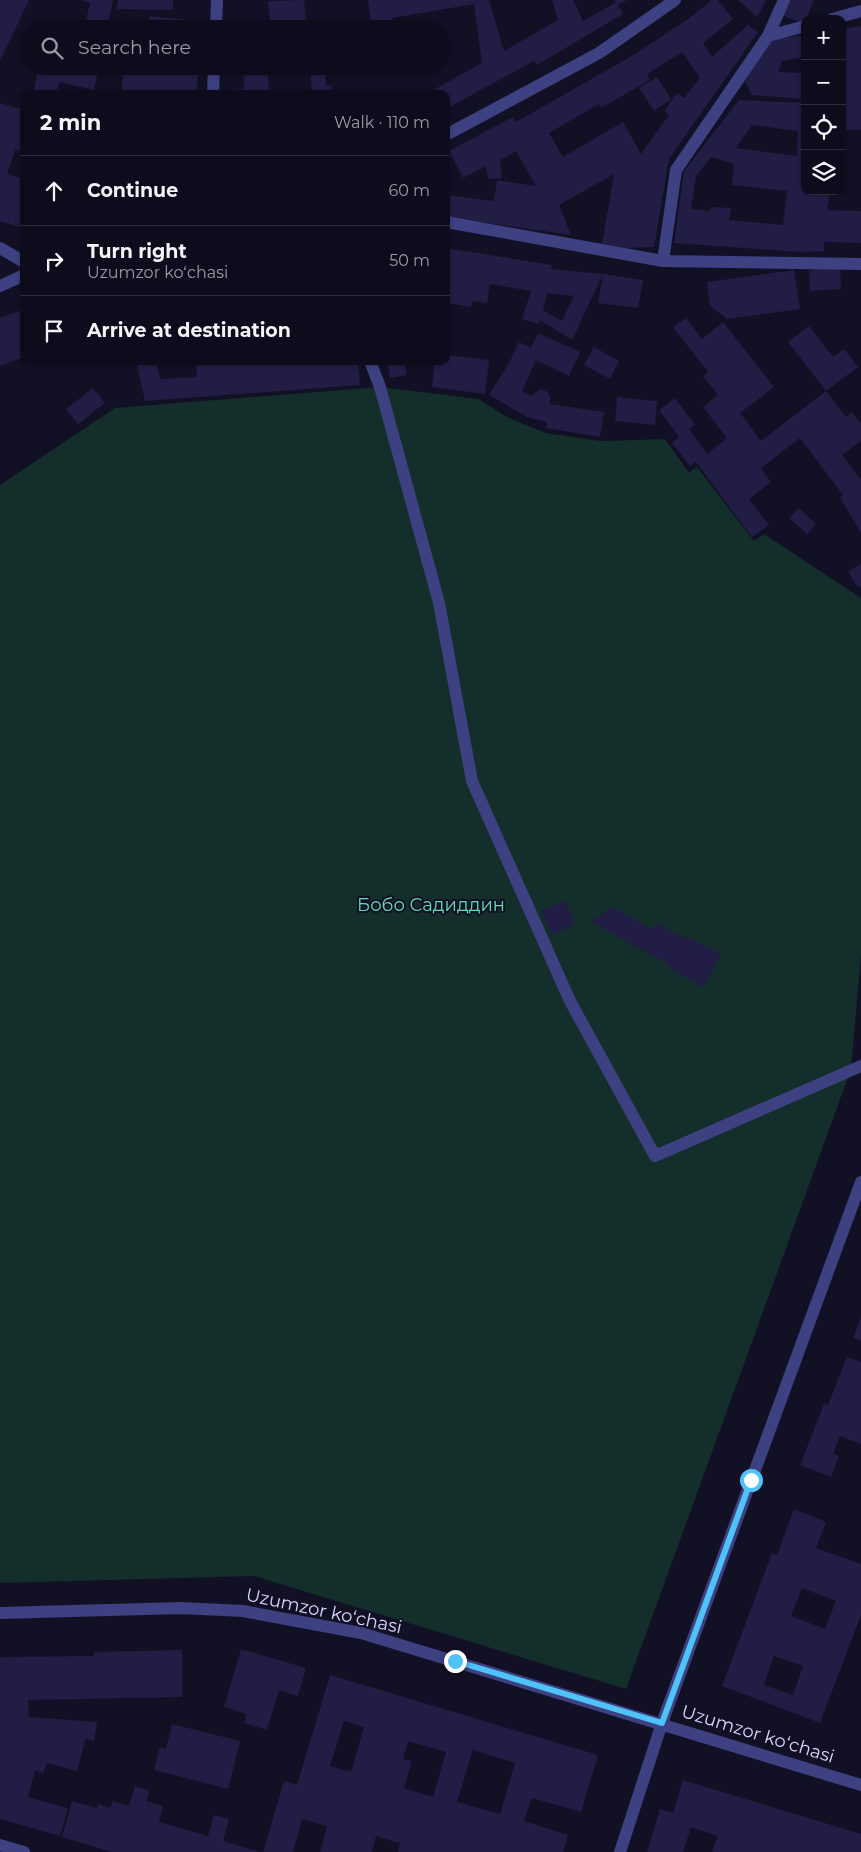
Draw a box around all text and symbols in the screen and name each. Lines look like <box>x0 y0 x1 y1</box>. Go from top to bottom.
map controls <box>801 15 846 195</box>
button: + <box>801 15 846 60</box>
search box <box>20 20 450 75</box>
icon: search <box>38 34 66 62</box>
text: Search here <box>78 36 191 59</box>
button: − <box>801 60 846 105</box>
button: locate <box>801 105 846 150</box>
text: 2 min <box>40 110 101 135</box>
text: Walk · 110 m <box>334 113 430 132</box>
button: layers <box>801 150 846 195</box>
icon: ahead <box>40 177 68 205</box>
text: Continue <box>87 179 178 202</box>
text: 60 m <box>388 181 430 200</box>
text: Turn right <box>87 240 187 263</box>
icon: right <box>40 247 68 275</box>
text: 50 m <box>389 251 430 270</box>
text: Uzumzor koʻchasi <box>87 263 228 282</box>
icon: arrive <box>40 317 68 345</box>
text: Arrive at destination <box>87 319 291 342</box>
park label: Бобо Садиддин <box>357 894 505 916</box>
route start <box>740 1469 763 1492</box>
street label: Uzumzor koʻchasi <box>244 1584 404 1638</box>
route end <box>444 1650 467 1673</box>
street label: Uzumzor koʻchasi <box>679 1700 837 1768</box>

